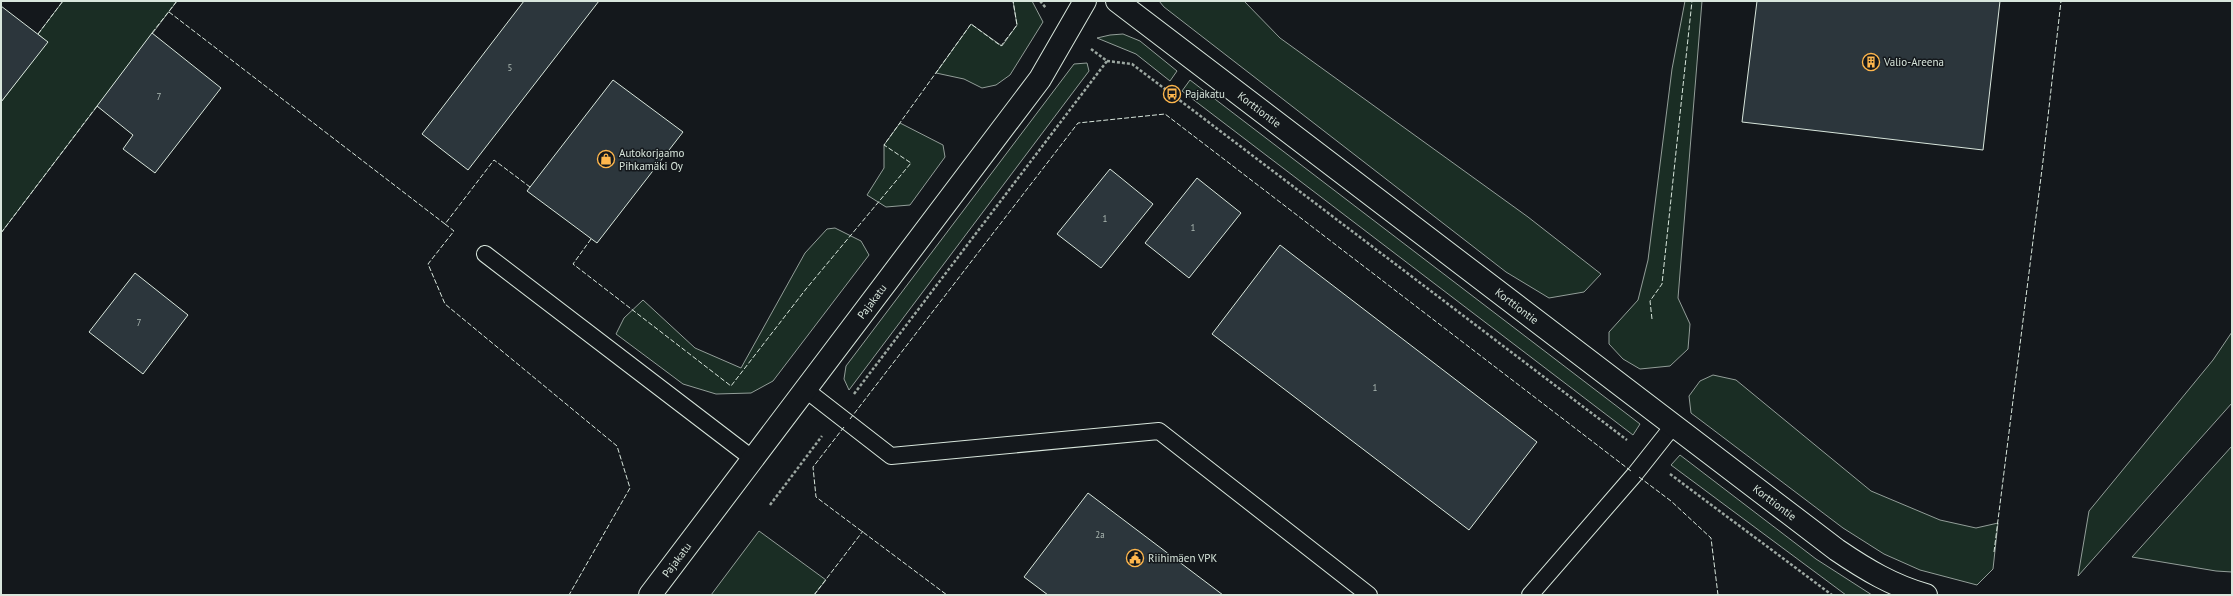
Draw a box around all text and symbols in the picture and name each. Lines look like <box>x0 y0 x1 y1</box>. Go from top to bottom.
building icon: Valio-Areena <box>1861 52 1881 72</box>
place label: Valio-Areena <box>1883 55 1944 69</box>
house number: 5 <box>508 62 513 73</box>
bus stop icon: Pajakatu <box>1162 84 1182 104</box>
place label: Pajakatu <box>1185 87 1225 101</box>
street label: Korttiontie <box>1235 89 1284 131</box>
house number: 7 <box>157 91 162 102</box>
place label: Autokorjaamo Pihkamäki Oy <box>619 146 684 173</box>
shop icon: Autokorjaamo Pihkamäki Oy <box>596 149 616 169</box>
house number: 1 <box>1103 213 1108 224</box>
house number: 1 <box>1191 222 1196 233</box>
street label: Pajakatu <box>854 281 890 322</box>
street label: Korttiontie <box>1493 285 1542 327</box>
house number: 7 <box>137 317 142 328</box>
house number: 1 <box>1373 382 1378 393</box>
street label: Korttiontie <box>1750 481 1799 524</box>
house number: 2a <box>1095 529 1105 540</box>
street label: Pajakatu <box>659 540 694 580</box>
public building icon: Riihimäen VPK <box>1125 548 1145 568</box>
place label: Riihimäen VPK <box>1148 551 1217 565</box>

